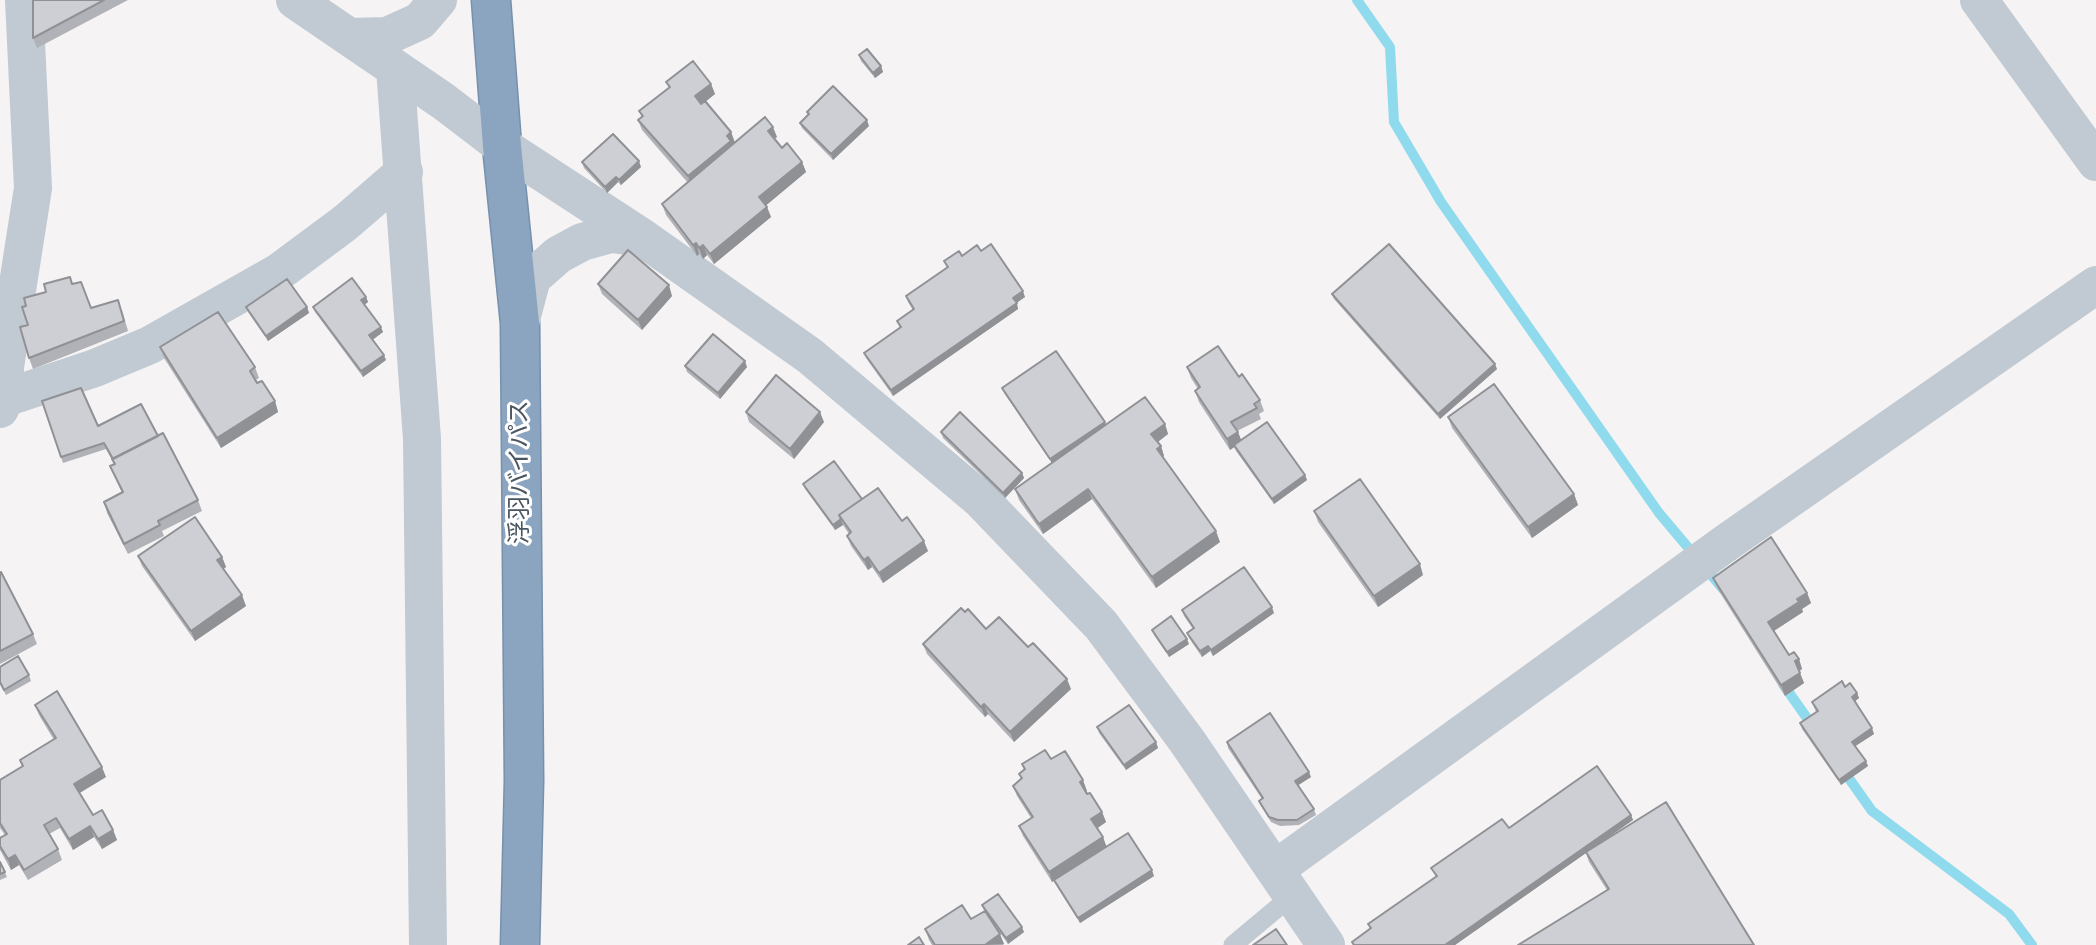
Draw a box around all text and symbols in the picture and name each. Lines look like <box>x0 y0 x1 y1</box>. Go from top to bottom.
street label: 浮羽バイパス <box>507 400 535 544</box>

